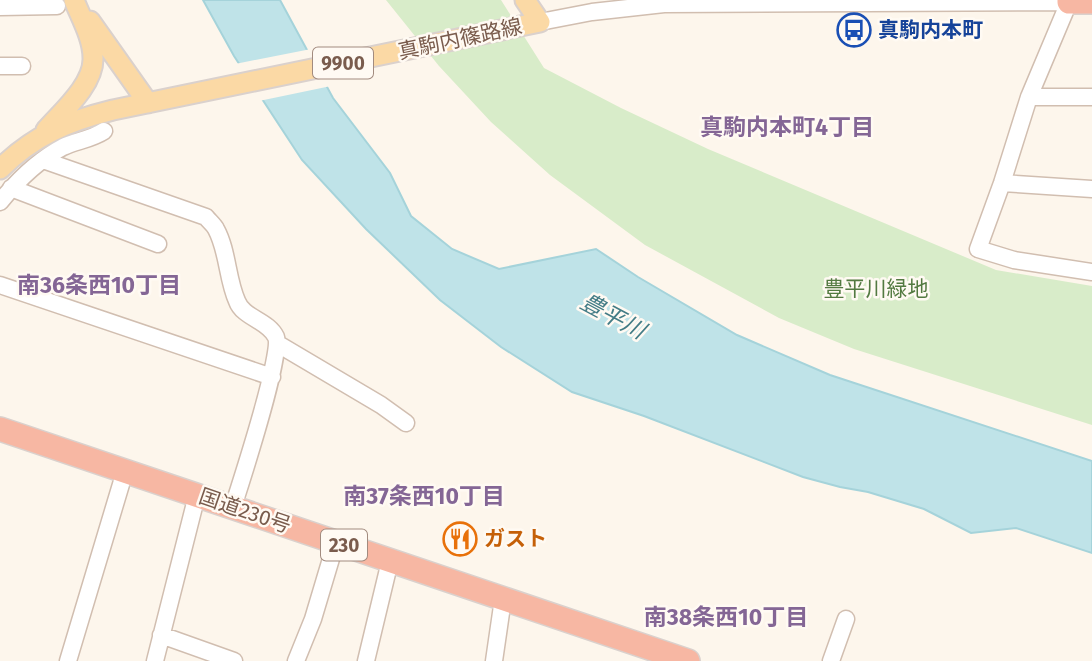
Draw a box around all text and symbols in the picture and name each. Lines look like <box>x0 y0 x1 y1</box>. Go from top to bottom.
bus stop icon: 真駒内本町 <box>835 11 873 49</box>
street label: 真駒内篠路線 <box>396 13 524 65</box>
place label: 真駒内本町 <box>878 17 983 43</box>
road number: 9900 <box>313 48 373 78</box>
district label: 真駒内本町4丁目 <box>700 113 874 141</box>
district label: 南36条西10丁目 <box>17 271 181 299</box>
park label: 豊平川緑地 <box>824 276 929 302</box>
water label: 豊平川 <box>576 287 653 346</box>
district label: 南37条西10丁目 <box>343 482 505 510</box>
street label: 国道230号 <box>196 483 294 539</box>
restaurant icon: ガスト <box>441 520 479 558</box>
place label: ガスト <box>484 526 547 552</box>
road number: 230 <box>321 530 367 560</box>
district label: 南38条西10丁目 <box>644 603 808 631</box>

